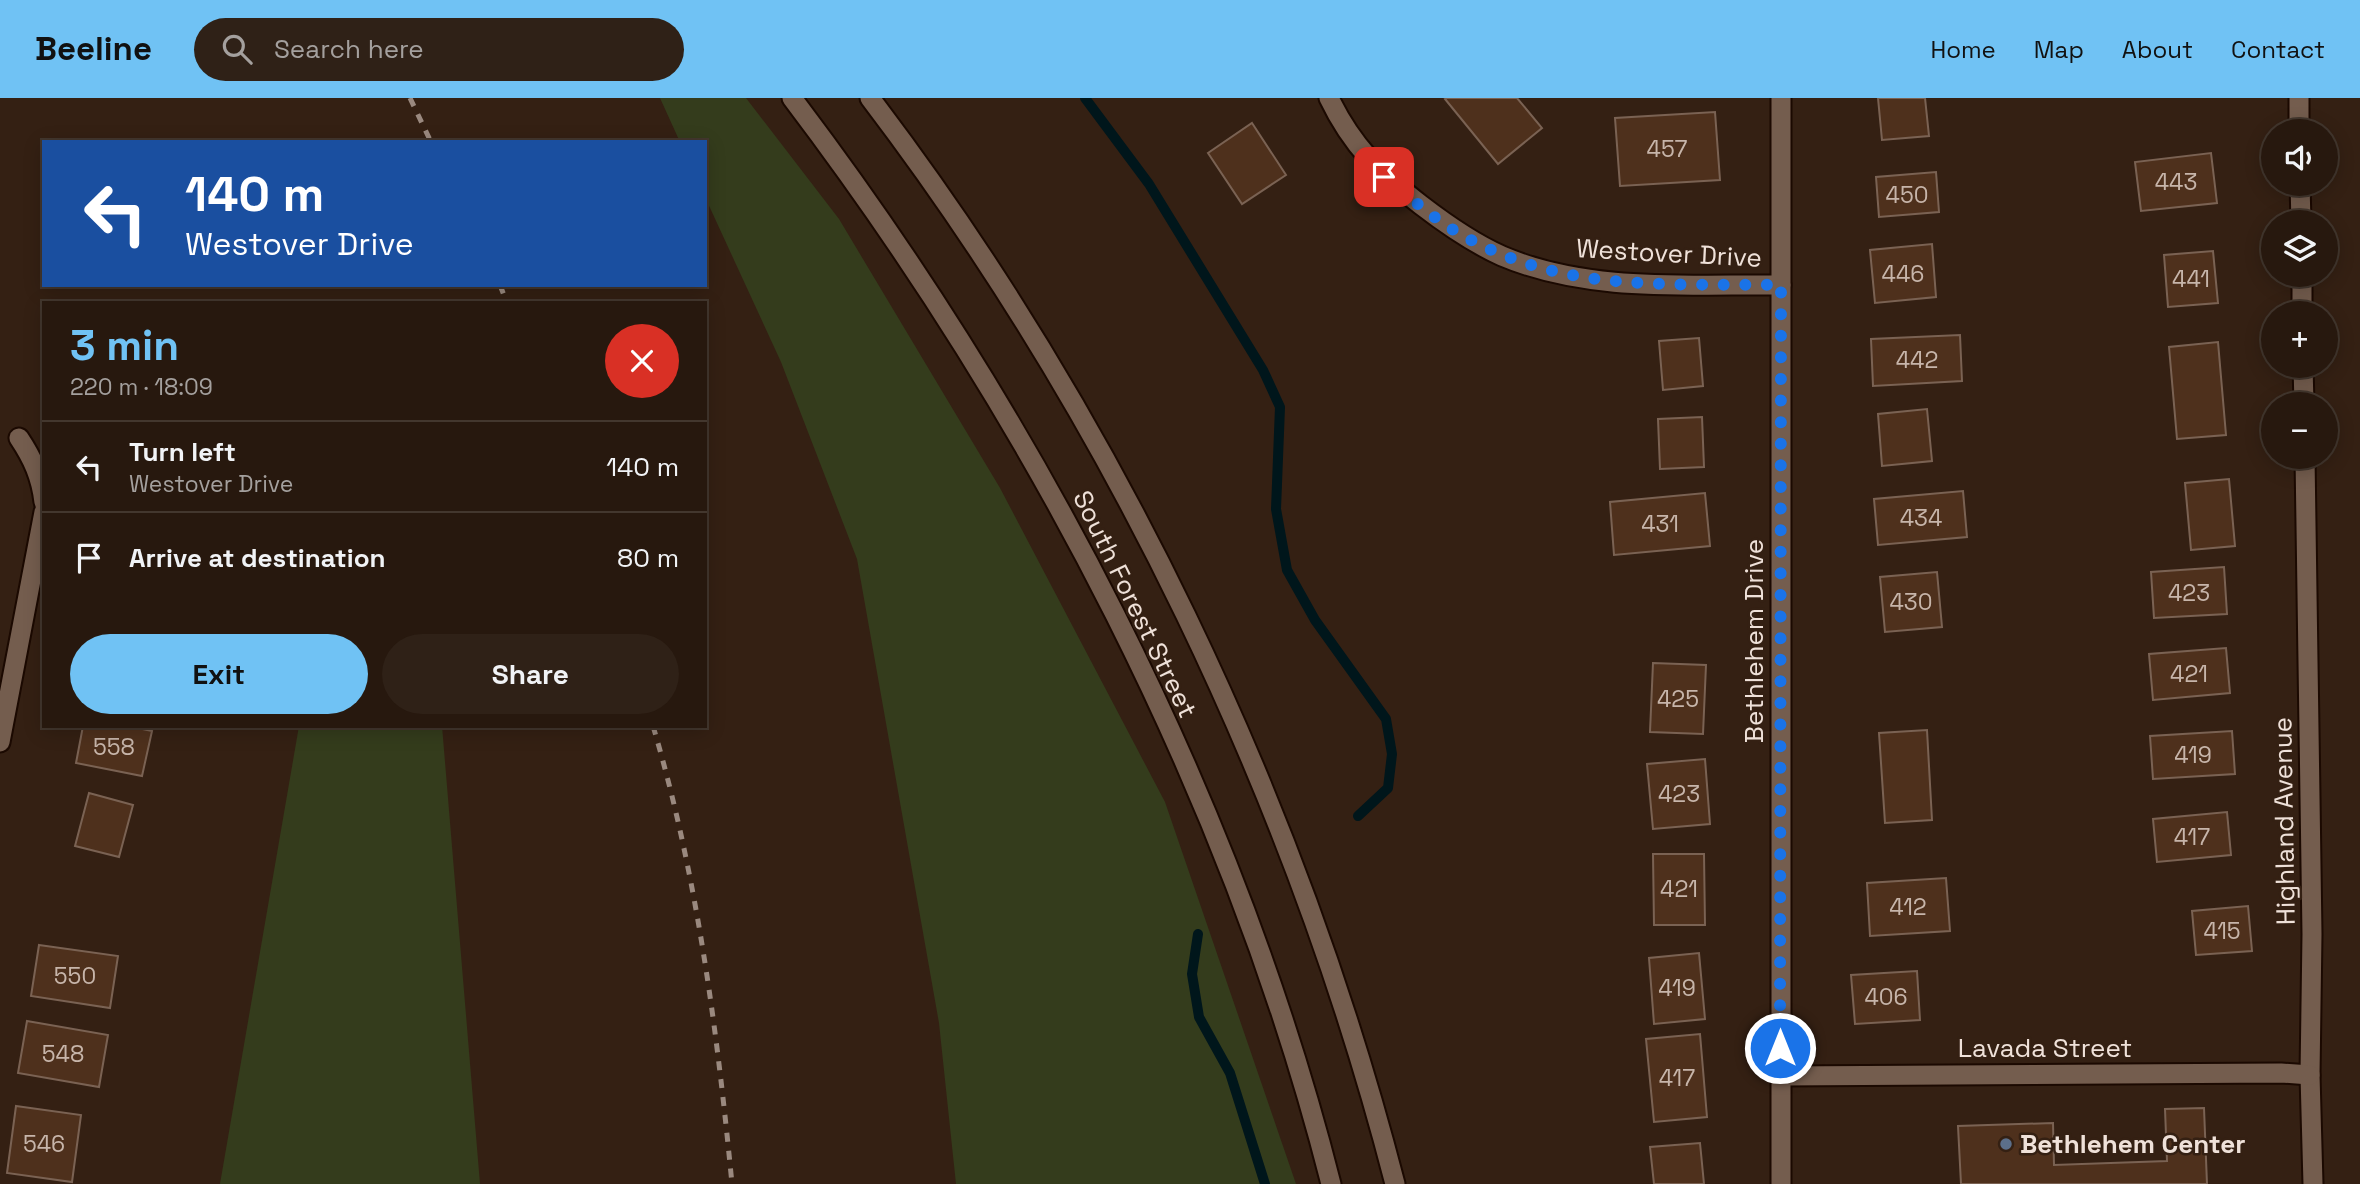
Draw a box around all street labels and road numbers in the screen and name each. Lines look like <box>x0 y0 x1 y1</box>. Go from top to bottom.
street label: Westover Drive <box>1575 231 1763 275</box>
street label: South Forest Street <box>1065 485 1205 723</box>
street label: Bethlehem Drive <box>1737 539 1771 743</box>
street label: Highland Avenue <box>2265 717 2303 925</box>
street label: Lavada Street <box>1958 1031 2132 1065</box>

